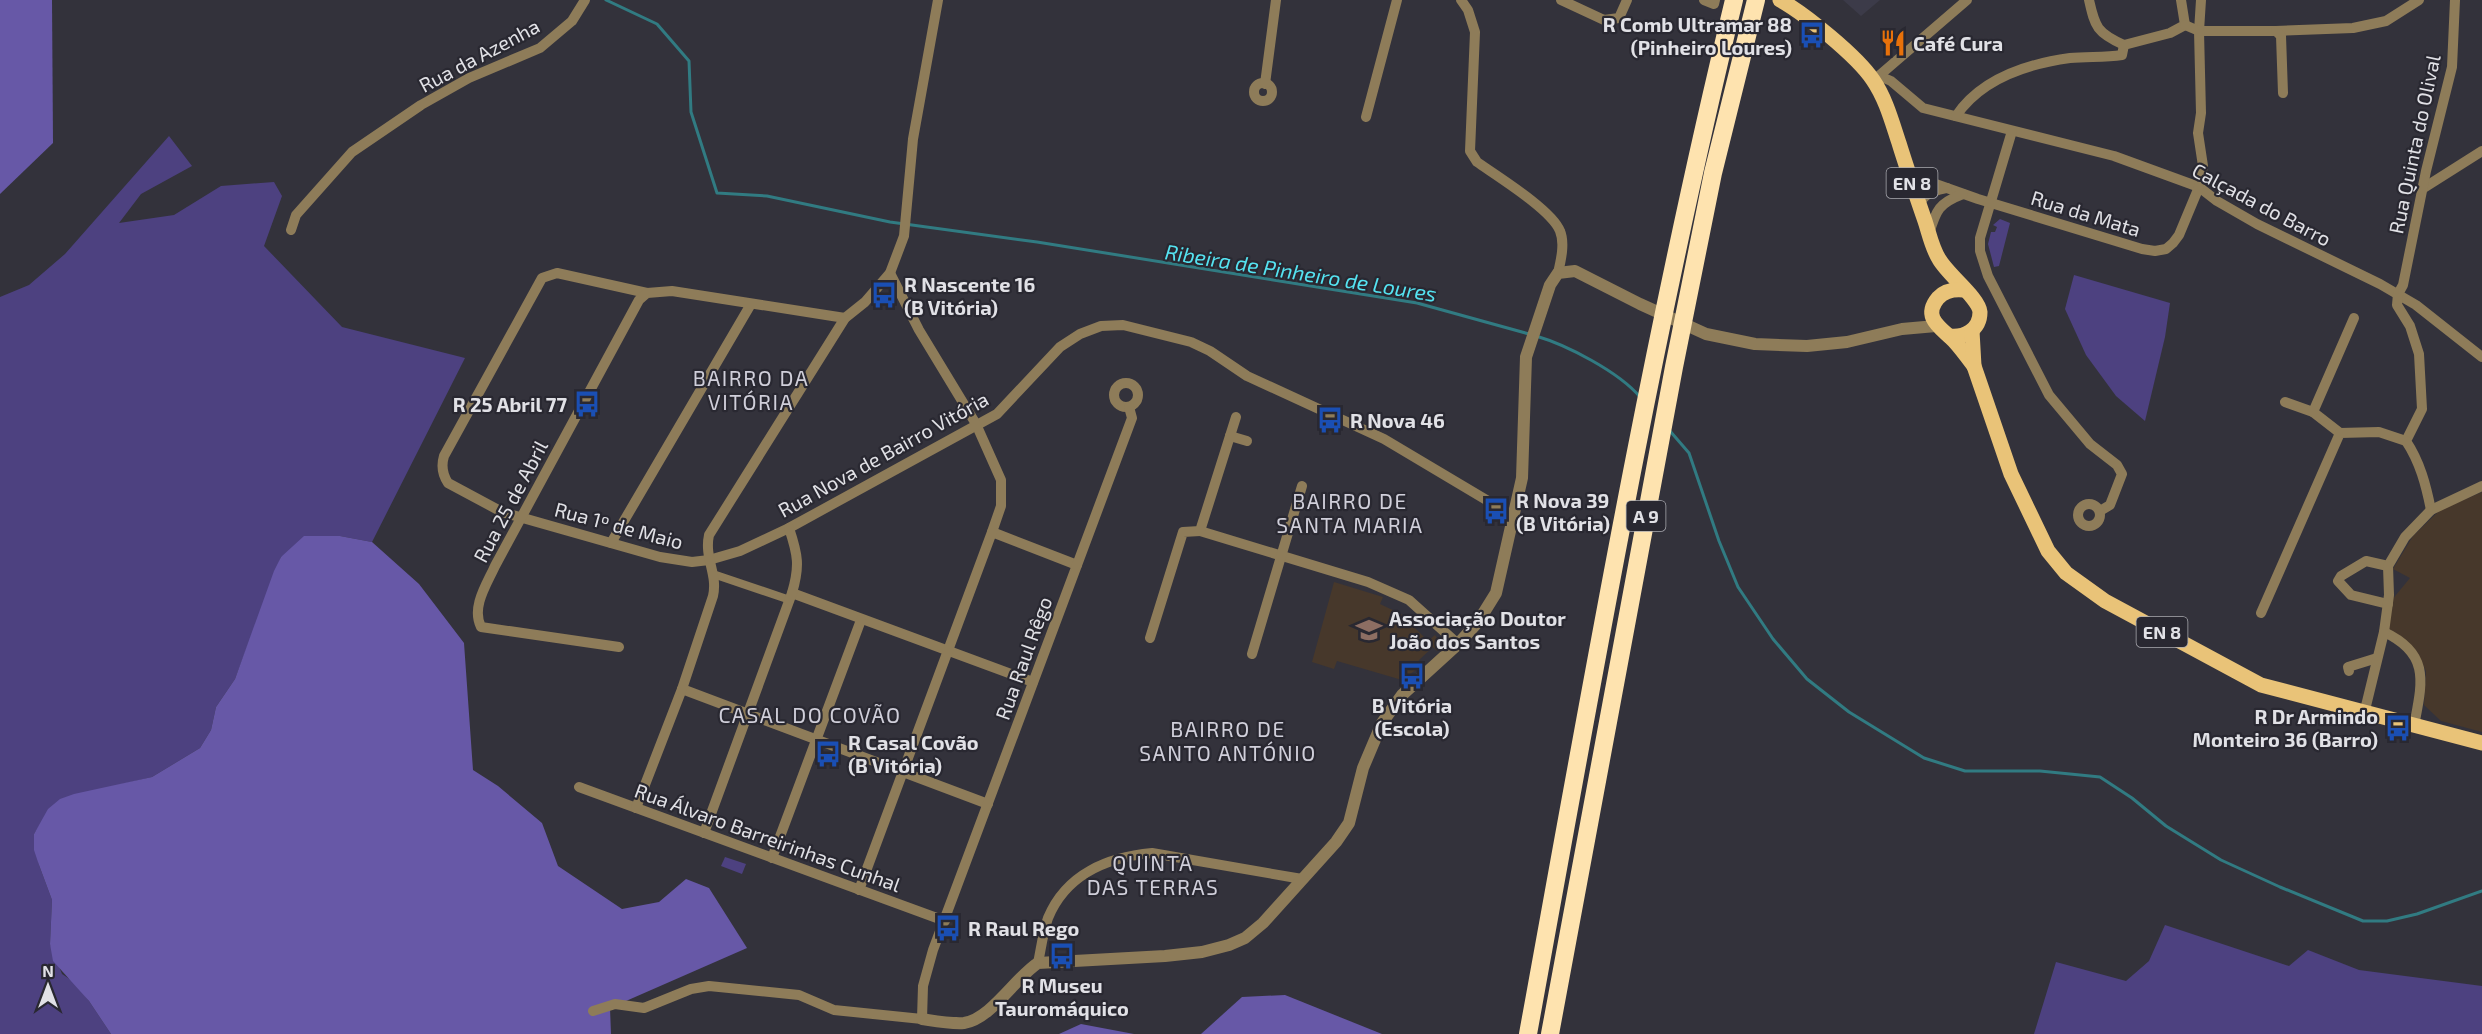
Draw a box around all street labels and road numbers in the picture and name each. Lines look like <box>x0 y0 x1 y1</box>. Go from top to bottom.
street label: Rua da Azenha <box>415 13 543 97</box>
street label: Rua Quinta do Olival <box>2383 52 2445 236</box>
street label: Calçada do Barro <box>2188 157 2336 252</box>
road number: EN 8 <box>1886 168 1938 198</box>
street label: Rua da Mata <box>2028 185 2144 241</box>
street label: Rua Nova de Bairro Vitória <box>774 386 992 522</box>
street label: Rua 25 de Abril <box>468 436 552 566</box>
street label: Rua 1º de Maio <box>552 496 686 554</box>
road number: A 9 <box>1626 501 1666 531</box>
street label: Rua Raul Rêgo <box>990 593 1056 723</box>
road number: EN 8 <box>2136 617 2188 647</box>
street label: Rua Álvaro Barreirinhas Cunhal <box>632 778 904 896</box>

